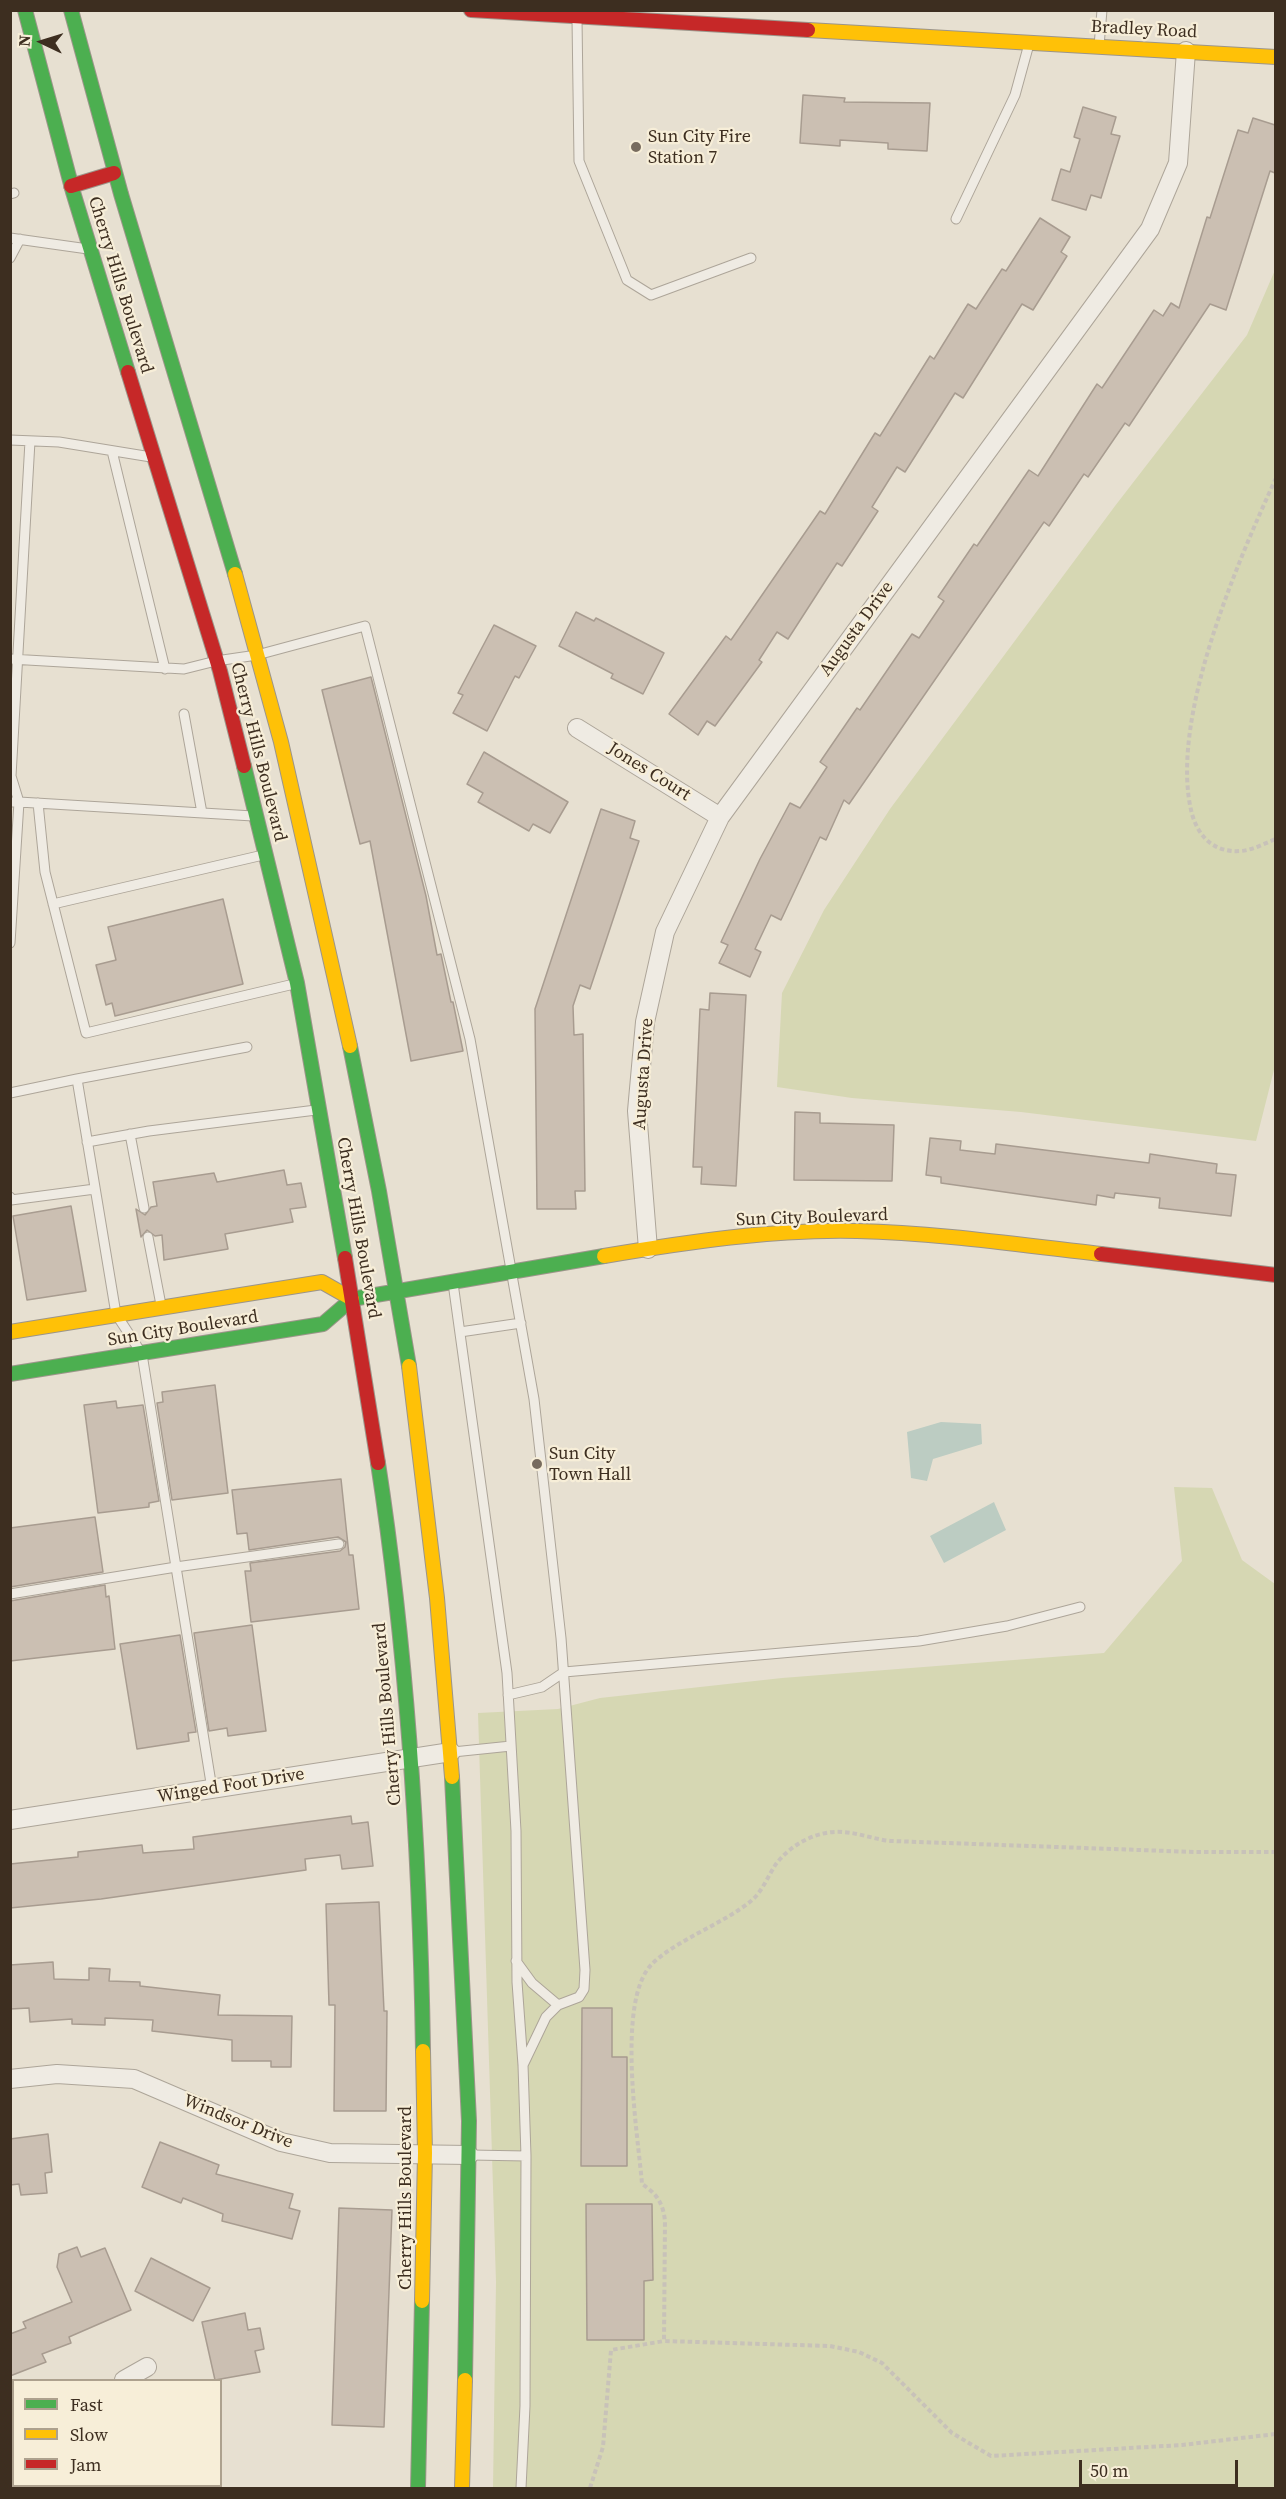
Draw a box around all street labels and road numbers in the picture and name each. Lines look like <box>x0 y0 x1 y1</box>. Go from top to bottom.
street label: Bradley Road <box>1090 16 1198 44</box>
street label: Cherry Hills Boulevard <box>83 194 157 376</box>
street label: Augusta Drive <box>815 577 899 681</box>
street label: Cherry Hills Boulevard <box>225 660 291 844</box>
street label: Jones Court <box>604 738 694 806</box>
street label: Augusta Drive <box>629 1017 659 1131</box>
street label: Cherry Hills Boulevard <box>331 1136 385 1320</box>
street label: Sun City Boulevard <box>736 1205 888 1231</box>
street label: Sun City Boulevard <box>106 1306 260 1352</box>
street label: Cherry Hills Boulevard <box>369 1621 407 1807</box>
street label: Winged Foot Drive <box>156 1764 306 1808</box>
street label: Windsor Drive <box>180 2090 296 2154</box>
street label: Cherry Hills Boulevard <box>395 2106 417 2290</box>

